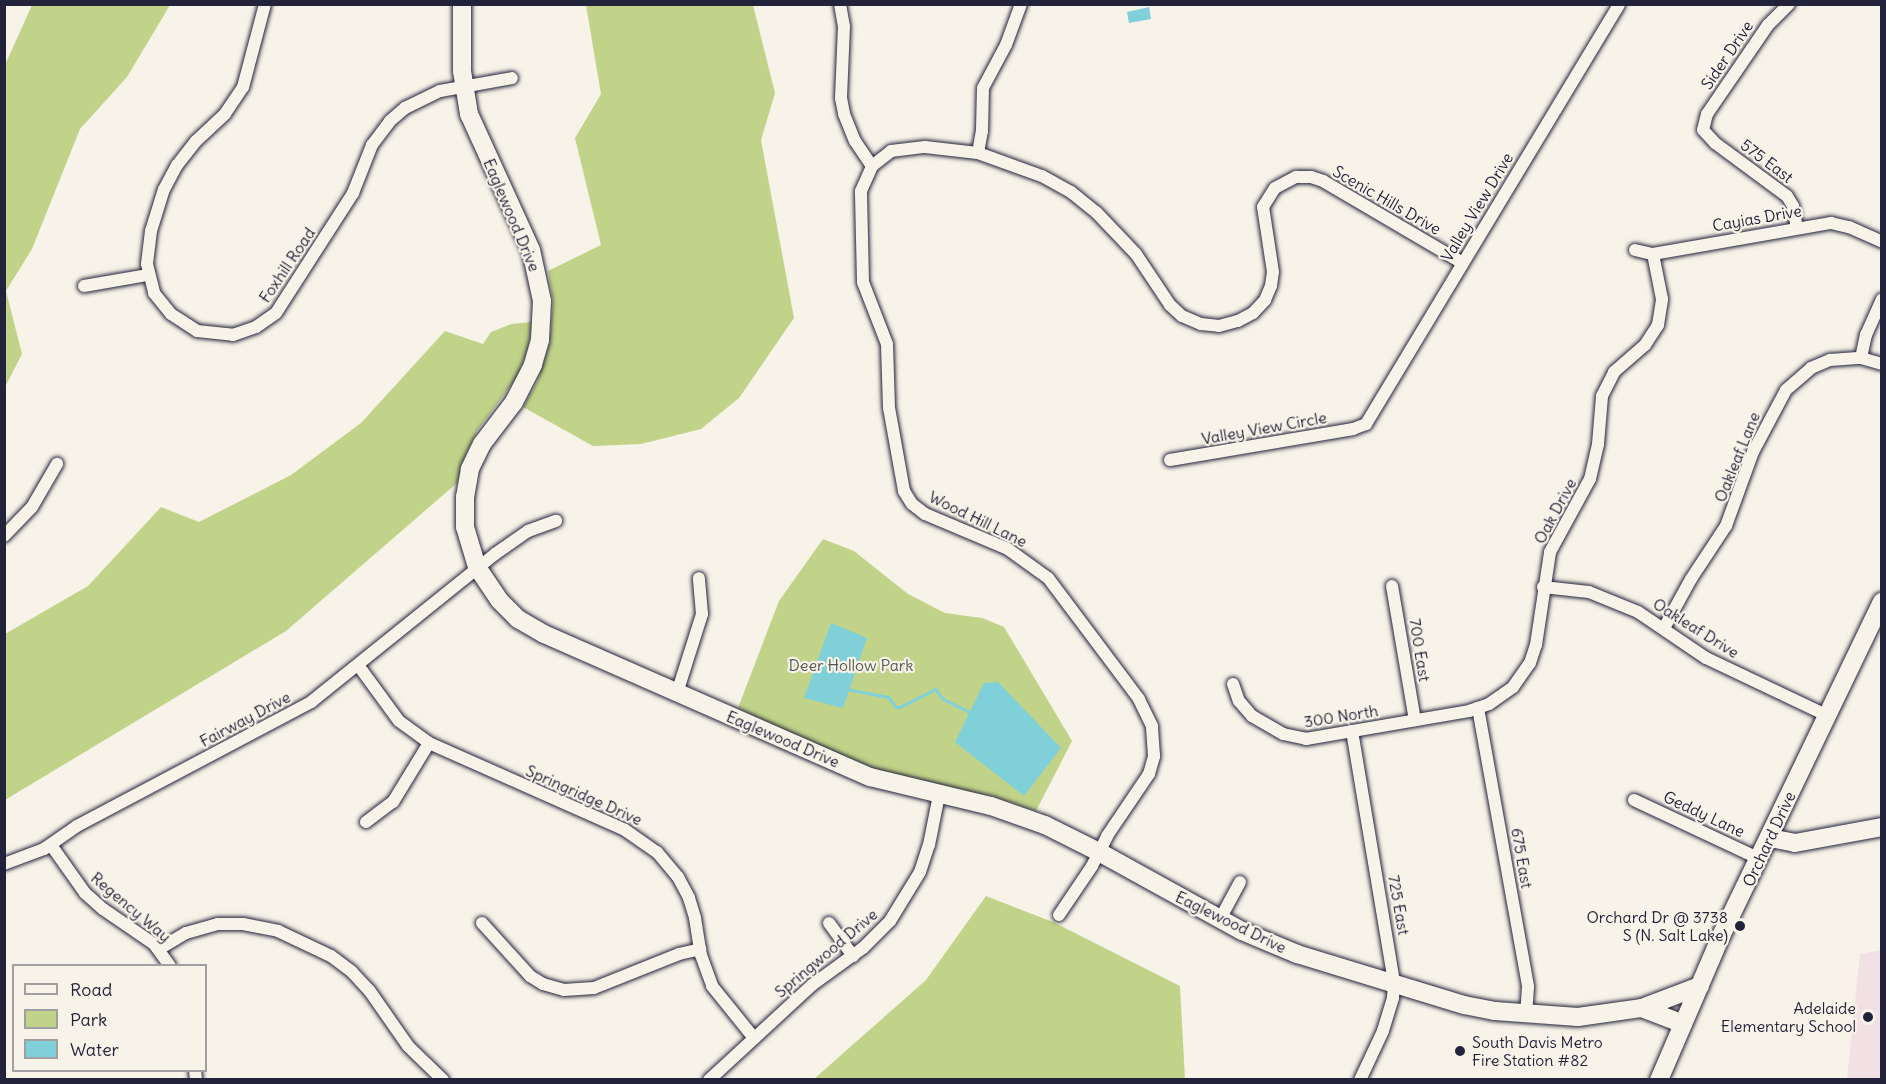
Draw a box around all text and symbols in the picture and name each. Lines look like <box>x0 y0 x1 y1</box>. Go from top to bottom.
street label: Sider Drive <box>1697 17 1757 93</box>
street label: 575 East <box>1737 135 1797 187</box>
street label: Valley View Drive <box>1437 149 1517 265</box>
street label: Eaglewood Drive <box>480 156 544 274</box>
street label: Scenic Hills Drive <box>1330 161 1444 239</box>
street label: Cayias Drive <box>1711 201 1803 235</box>
street label: Foxhill Road <box>255 224 319 306</box>
street label: Valley View Circle <box>1200 408 1328 448</box>
street label: Oakleaf Lane <box>1710 409 1764 505</box>
street label: Oak Drive <box>1530 475 1580 547</box>
street label: Wood Hill Lane <box>926 487 1030 551</box>
street label: Oakleaf Drive <box>1649 594 1743 662</box>
street label: 700 East <box>1406 617 1434 683</box>
park label: Deer Hollow Park <box>788 655 914 675</box>
street label: Fairway Drive <box>196 687 294 751</box>
street label: 300 North <box>1302 701 1380 731</box>
street label: Eaglewood Drive <box>724 707 842 771</box>
street label: Springridge Drive <box>523 761 645 829</box>
street label: Geddy Lane <box>1660 787 1748 841</box>
street label: Orchard Drive <box>1739 788 1799 890</box>
street label: 675 East <box>1507 826 1537 890</box>
street label: Regency Way <box>87 868 175 946</box>
street label: 725 East <box>1384 873 1414 937</box>
street label: Eaglewood Drive <box>1172 887 1290 957</box>
street label: Springwood Drive <box>771 905 881 1001</box>
place label: Orchard Dr @ 3738 S (N. Salt Lake) <box>1586 907 1728 945</box>
marker: Orchard Dr @ 3738 S (N. Salt Lake) <box>1733 919 1747 933</box>
legend <box>12 964 207 1072</box>
text: Road <box>70 978 112 1001</box>
place label: Adelaide Elementary School <box>1721 998 1856 1036</box>
text: Park <box>70 1008 107 1031</box>
marker: Adelaide Elementary School <box>1861 1010 1875 1024</box>
place label: South Davis Metro Fire Station #82 <box>1472 1032 1603 1070</box>
text: Water <box>70 1038 119 1061</box>
marker: South Davis Metro Fire Station #82 <box>1453 1044 1467 1058</box>

